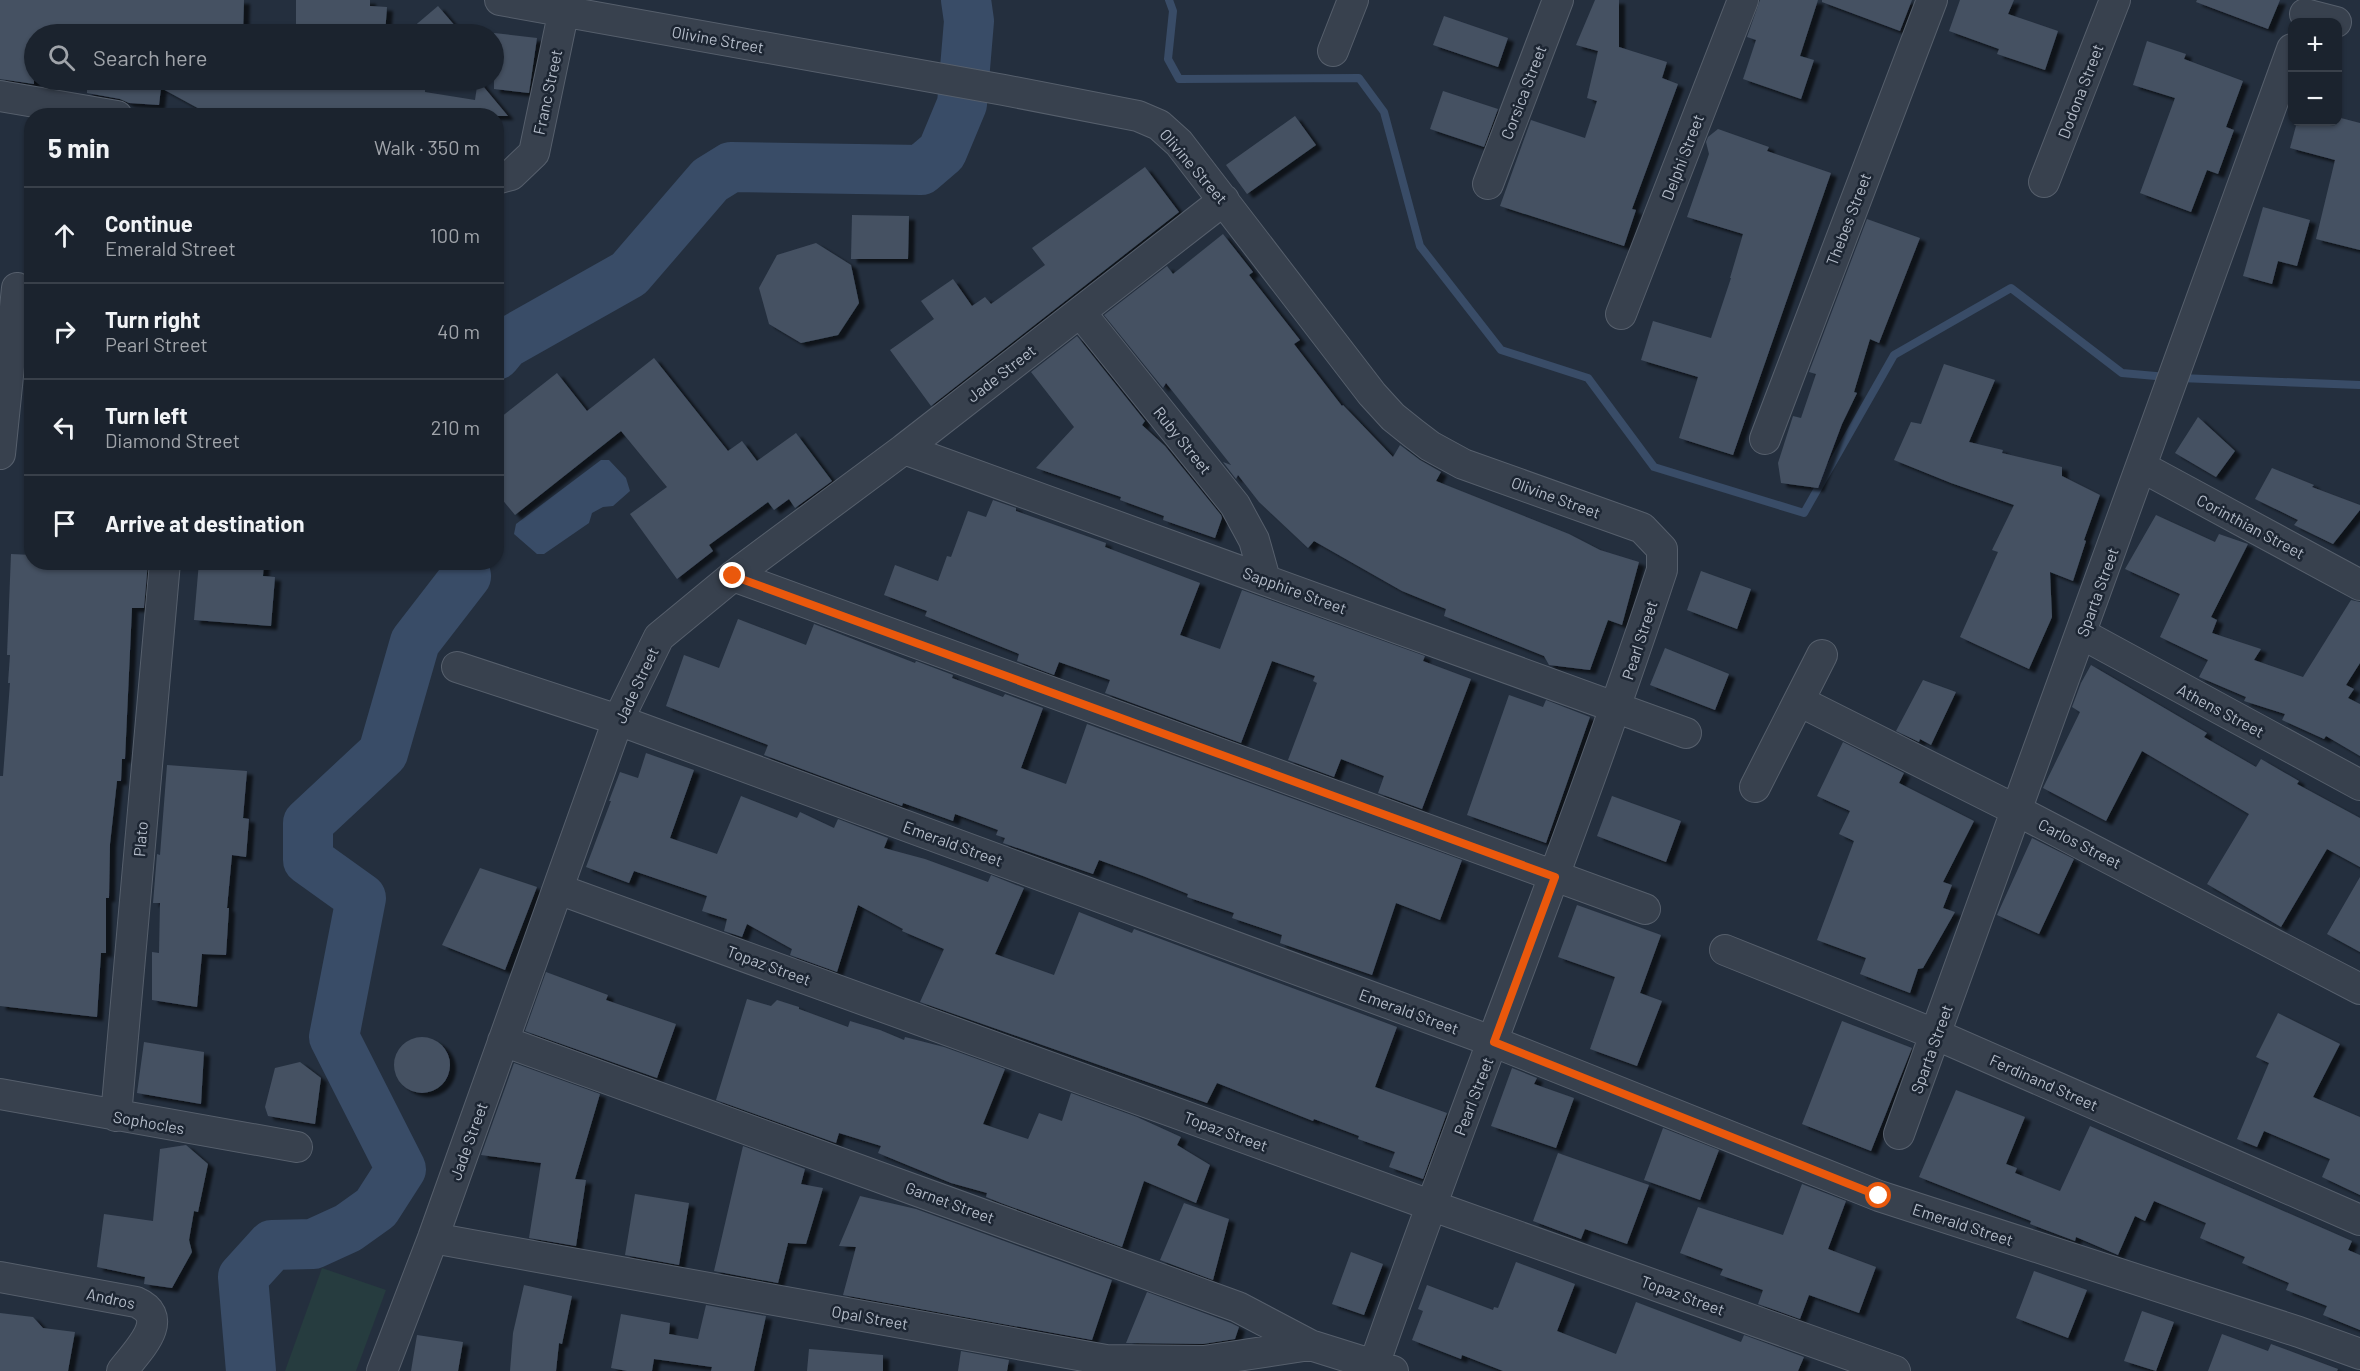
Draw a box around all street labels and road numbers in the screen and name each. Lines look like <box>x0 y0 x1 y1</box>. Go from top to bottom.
street label: Olivine Street <box>670 22 766 56</box>
street label: Dodona Street <box>2053 41 2107 141</box>
street label: Corsica Street <box>1496 42 1550 142</box>
street label: Franc Street <box>529 48 565 136</box>
street label: Delphi Street <box>1657 111 1707 203</box>
street label: Olivine Street <box>1156 125 1232 207</box>
street label: Thebes Street <box>1822 170 1874 268</box>
street label: Jade Street <box>963 340 1039 406</box>
street label: Ruby Street <box>1150 402 1216 478</box>
street label: Olivine Street <box>1509 472 1603 522</box>
street label: Corinthian Street <box>2194 490 2308 562</box>
street label: Sparta Street <box>2072 545 2122 639</box>
street label: Sapphire Street <box>1241 562 1349 618</box>
street label: Pearl Street <box>1617 598 1661 682</box>
street label: Jade Street <box>610 644 662 726</box>
street label: Athens Street <box>2174 679 2268 741</box>
street label: Carlos Street <box>2035 814 2125 872</box>
street label: Emerald Street <box>901 816 1005 870</box>
street label: Plato <box>129 820 151 858</box>
street label: Topaz Street <box>725 941 813 989</box>
street label: Emerald Street <box>1357 984 1461 1038</box>
street label: Sparta Street <box>1906 1002 1956 1096</box>
street label: Ferdinand Street <box>1987 1050 2101 1114</box>
street label: Pearl Street <box>1449 1054 1497 1138</box>
street label: Jade Street <box>445 1099 491 1183</box>
street label: Sophocles <box>112 1106 186 1138</box>
street label: Topaz Street <box>1182 1107 1270 1155</box>
street label: Garnet Street <box>903 1177 997 1227</box>
street label: Emerald Street <box>1910 1199 2016 1249</box>
street label: Topaz Street <box>1639 1271 1727 1319</box>
street label: Andros <box>85 1284 137 1312</box>
street label: Opal Street <box>830 1301 910 1333</box>

